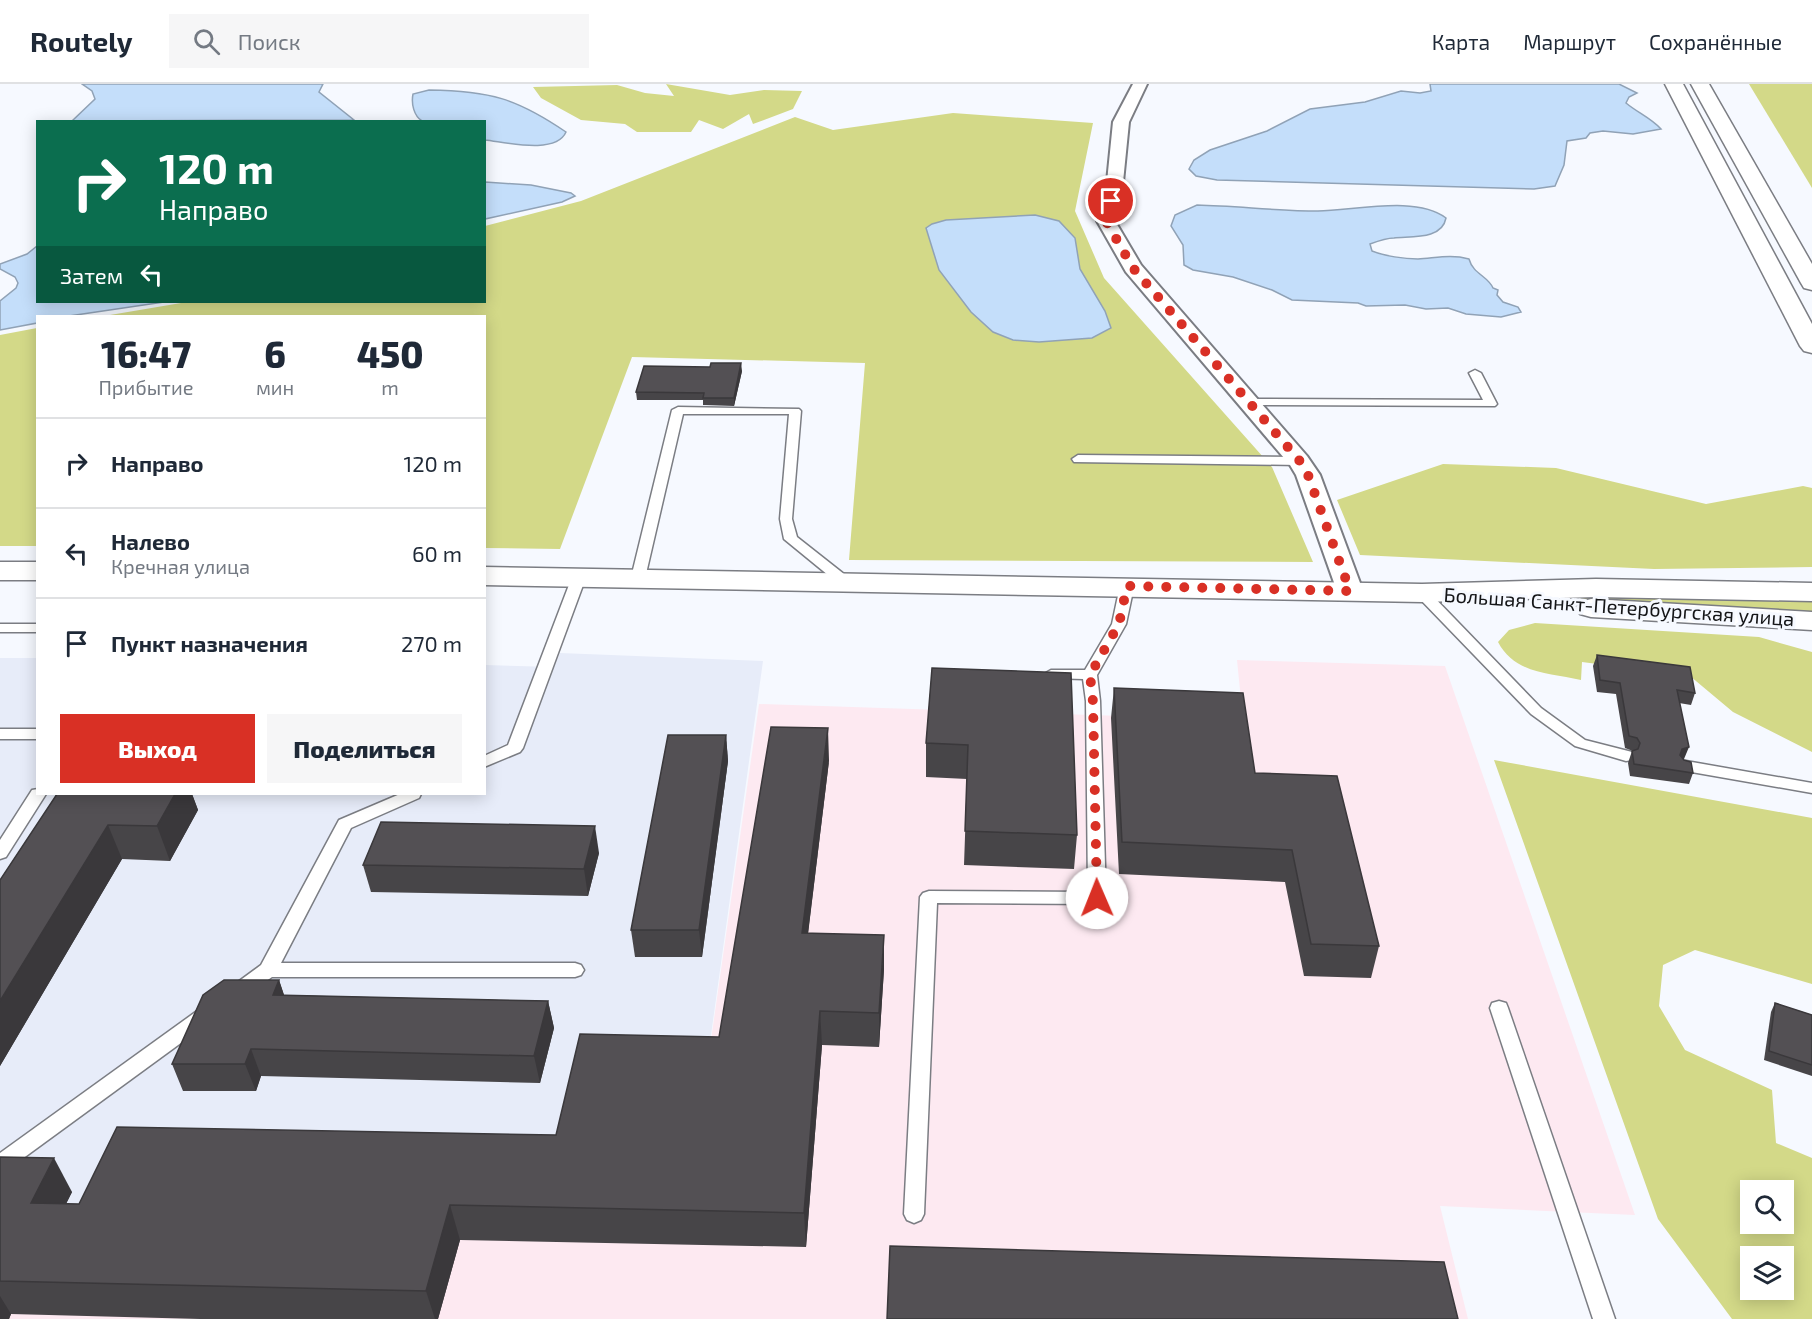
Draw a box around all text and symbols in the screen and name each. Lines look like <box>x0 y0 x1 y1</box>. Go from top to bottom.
search box <box>169 14 589 68</box>
text: Routely <box>30 24 133 58</box>
icon: search <box>190 25 223 58</box>
text: Поиск <box>238 28 301 54</box>
text: Карта <box>1432 29 1490 54</box>
text: Маршрут <box>1523 29 1616 54</box>
text: Сохранённые <box>1649 29 1782 54</box>
text: 120 m <box>159 142 274 192</box>
icon: right <box>60 144 138 222</box>
pin <box>1085 175 1136 226</box>
icon: arrive <box>1094 184 1127 217</box>
text: Направо <box>159 193 268 225</box>
icon: left <box>135 258 168 291</box>
text: Затем <box>60 262 123 288</box>
text: 16:47 <box>101 332 191 375</box>
text: 6 <box>264 332 286 375</box>
text: 450 <box>357 332 424 375</box>
text: Прибытие <box>98 375 193 399</box>
text: мин <box>256 375 294 399</box>
text: m <box>381 375 399 399</box>
icon: right <box>60 447 93 480</box>
text: Направо <box>111 450 204 476</box>
text: 120 m <box>403 450 462 476</box>
text: Налево <box>111 528 190 554</box>
icon: left <box>60 537 93 570</box>
text: 60 m <box>412 540 462 566</box>
text: Кречная улица <box>111 554 250 578</box>
street label: Большая Санкт-Петербургская улица <box>1443 582 1795 631</box>
icon: arrive <box>60 627 93 660</box>
text: Пункт назначения <box>111 630 308 656</box>
text: 270 m <box>401 630 462 656</box>
button: Выход <box>60 714 255 783</box>
button: Поделиться <box>267 714 462 783</box>
position arrow <box>1065 866 1129 930</box>
map controls <box>1740 1180 1794 1300</box>
button: search <box>1740 1180 1794 1234</box>
button: layers <box>1740 1246 1794 1300</box>

